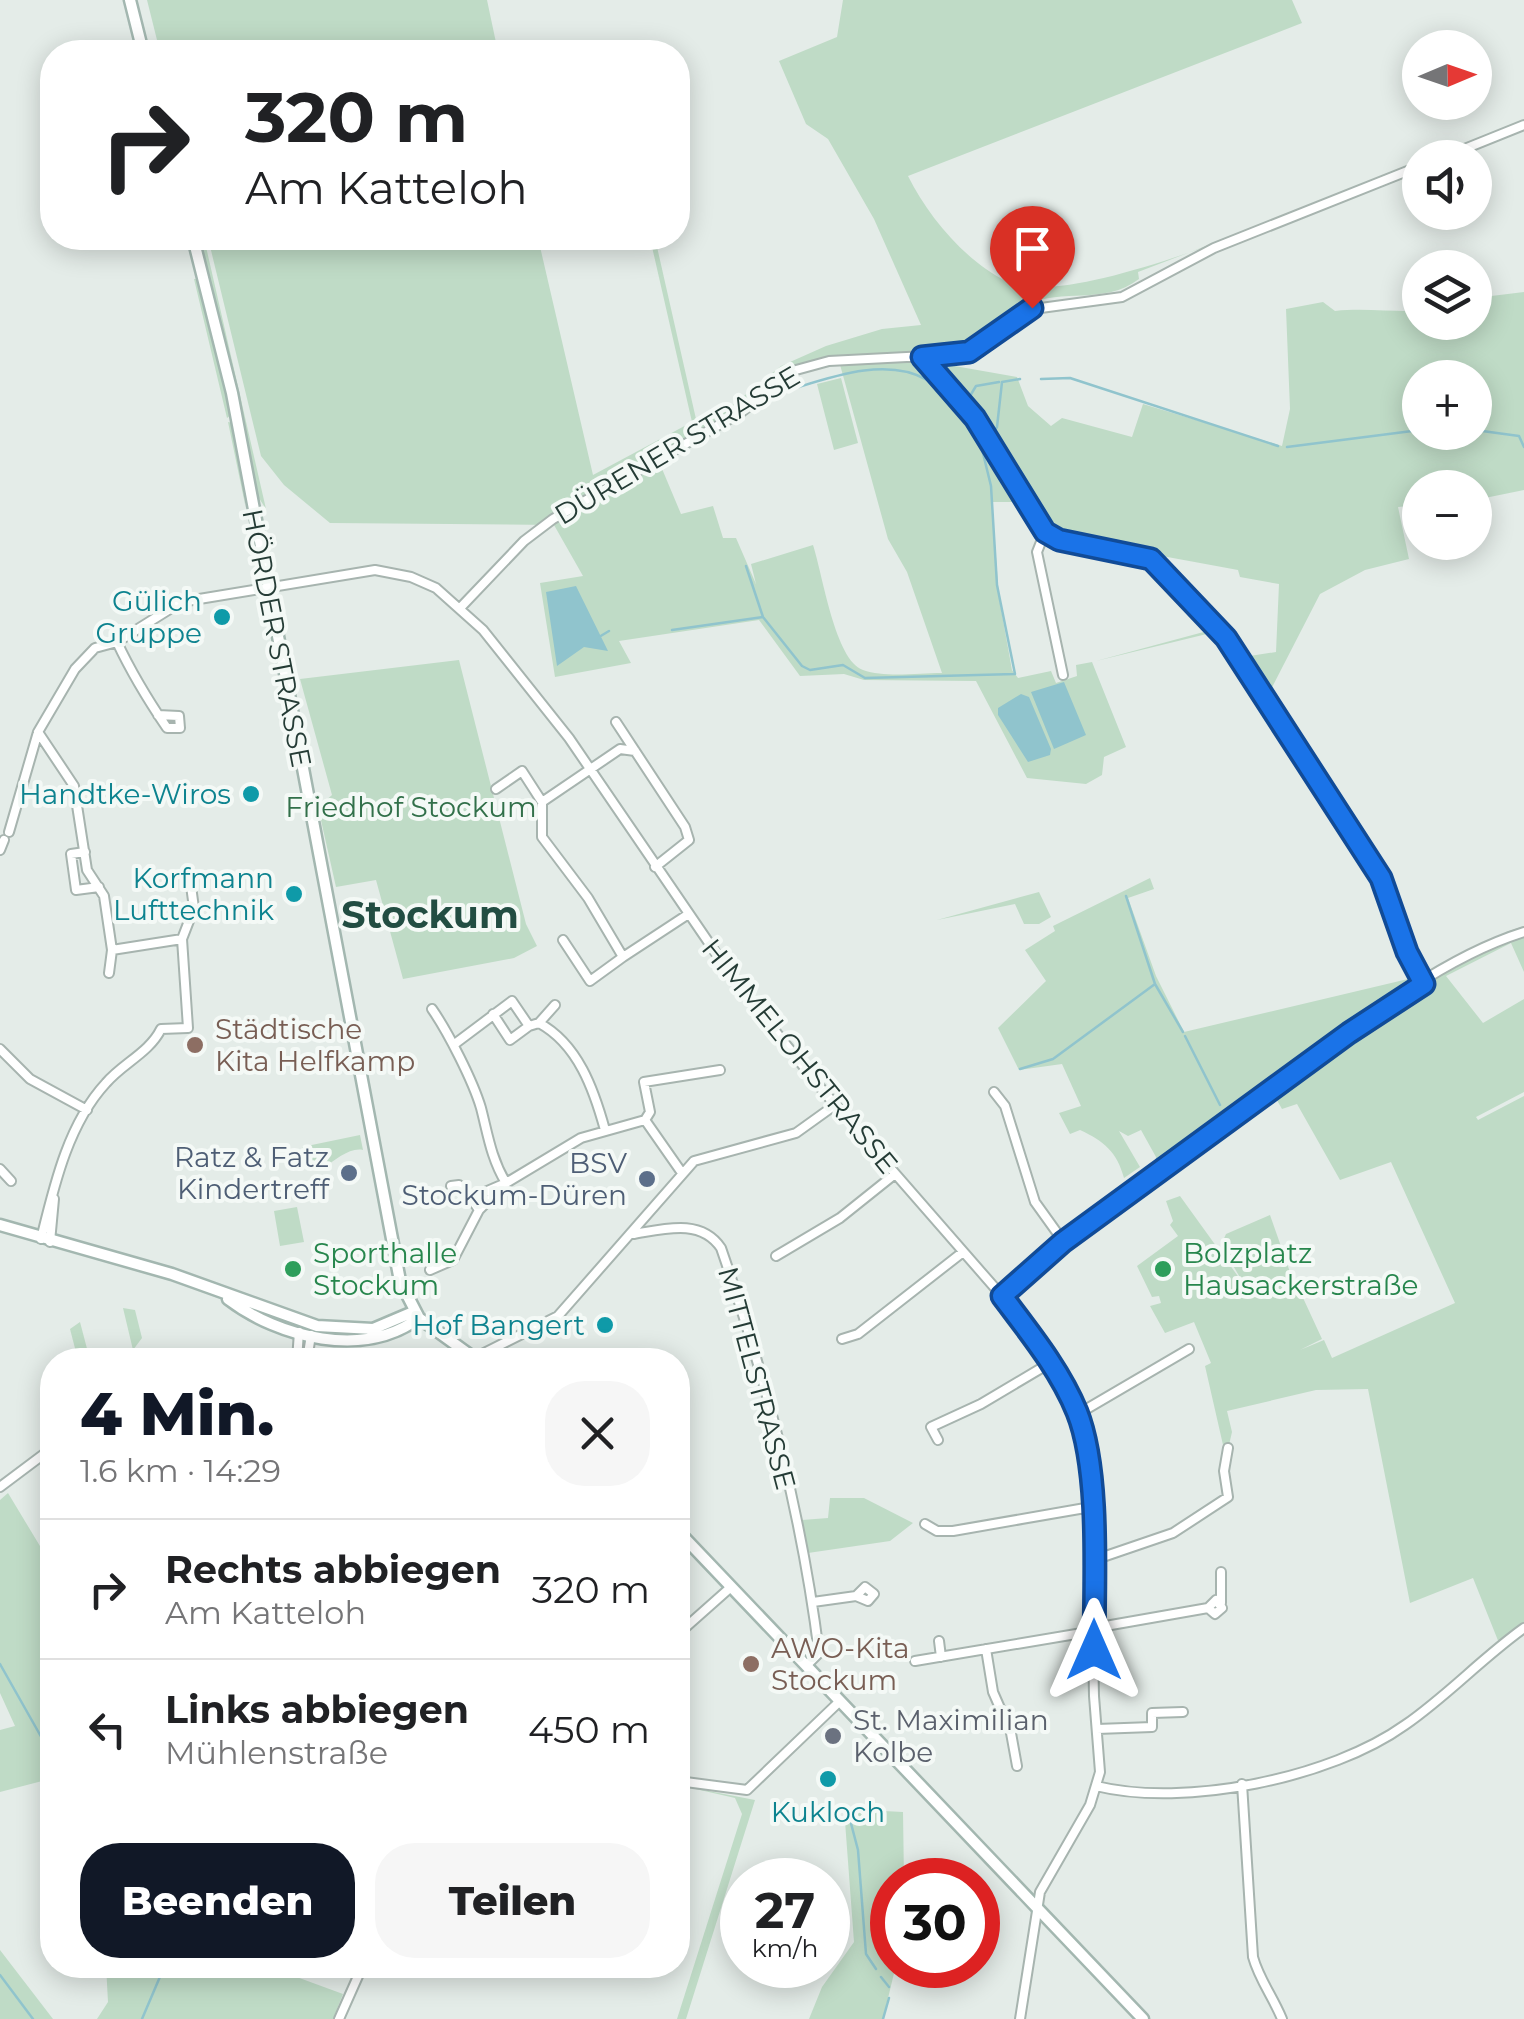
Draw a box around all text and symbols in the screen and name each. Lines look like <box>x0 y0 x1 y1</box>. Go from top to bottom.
north arrow <box>1402 30 1492 120</box>
map controls <box>1402 30 1492 560</box>
text: 320 m <box>245 74 468 160</box>
icon: right <box>80 80 210 210</box>
button: sound <box>1402 140 1492 230</box>
text: Am Katteloh <box>245 160 528 215</box>
pin <box>990 206 1075 309</box>
icon: arrive <box>1005 221 1060 276</box>
button: layers <box>1402 250 1492 340</box>
street label: DÜRENER STRASSE <box>548 358 806 532</box>
button: + <box>1402 360 1492 450</box>
button: − <box>1402 470 1492 560</box>
street label: HÖRDER STRASSE <box>235 506 319 770</box>
place label: Gülich Gruppe <box>95 584 202 650</box>
marker: Gülich Gruppe <box>211 606 233 628</box>
place label: Handtke-Wiros <box>19 777 231 811</box>
marker: Handtke-Wiros <box>240 783 262 805</box>
park label: Friedhof Stockum <box>285 790 537 824</box>
place label: Korfmann Lufttechnik <box>113 861 274 927</box>
marker: Korfmann Lufttechnik <box>283 883 305 905</box>
district label: Stockum <box>341 891 519 938</box>
street label: HIMMELOHSTRASSE <box>695 932 905 1180</box>
place label: Städtische Kita Helfkamp <box>215 1012 415 1078</box>
marker: Städtische Kita Helfkamp <box>184 1034 206 1056</box>
place label: Ratz & Fatz Kindertreff <box>174 1140 331 1206</box>
place label: BSV Stockum-Düren <box>401 1146 627 1212</box>
marker: Ratz & Fatz Kindertreff <box>338 1162 360 1184</box>
marker: BSV Stockum-Düren <box>636 1168 658 1190</box>
place label: Sporthalle Stockum <box>313 1236 457 1302</box>
place label: Bolzplatz Hausackerstraße <box>1183 1236 1418 1302</box>
marker: Sporthalle Stockum <box>282 1258 304 1280</box>
marker: Bolzplatz Hausackerstraße <box>1152 1258 1174 1280</box>
street label: MITTELSTRASSE <box>711 1263 803 1493</box>
place label: Hof Bangert <box>412 1308 585 1342</box>
marker: Hof Bangert <box>594 1314 616 1336</box>
text: 4 Min. <box>80 1377 274 1450</box>
button: close <box>545 1381 650 1486</box>
text: 1.6 km · 14:29 <box>80 1451 281 1490</box>
text: Rechts abbiegen <box>165 1546 501 1593</box>
icon: right <box>80 1562 135 1617</box>
text: 320 m <box>532 1566 650 1613</box>
text: Am Katteloh <box>165 1593 366 1632</box>
position arrow <box>1042 1598 1146 1702</box>
place label: AWO-Kita Stockum <box>771 1631 910 1697</box>
marker: AWO-Kita Stockum <box>740 1653 762 1675</box>
text: Links abbiegen <box>165 1686 469 1733</box>
icon: left <box>80 1702 135 1757</box>
place label: St. Maximilian Kolbe <box>853 1703 1049 1769</box>
text: 450 m <box>528 1706 650 1753</box>
marker: St. Maximilian Kolbe <box>822 1725 844 1747</box>
text: Mühlenstraße <box>165 1733 388 1772</box>
marker: Kukloch <box>817 1768 839 1790</box>
place label: Kukloch <box>771 1795 885 1829</box>
button: Beenden <box>80 1843 355 1958</box>
button: Teilen <box>375 1843 650 1958</box>
speed limit sign: 30 <box>870 1858 1000 1988</box>
text: 27 <box>755 1880 815 1941</box>
text: km/h <box>752 1933 818 1963</box>

